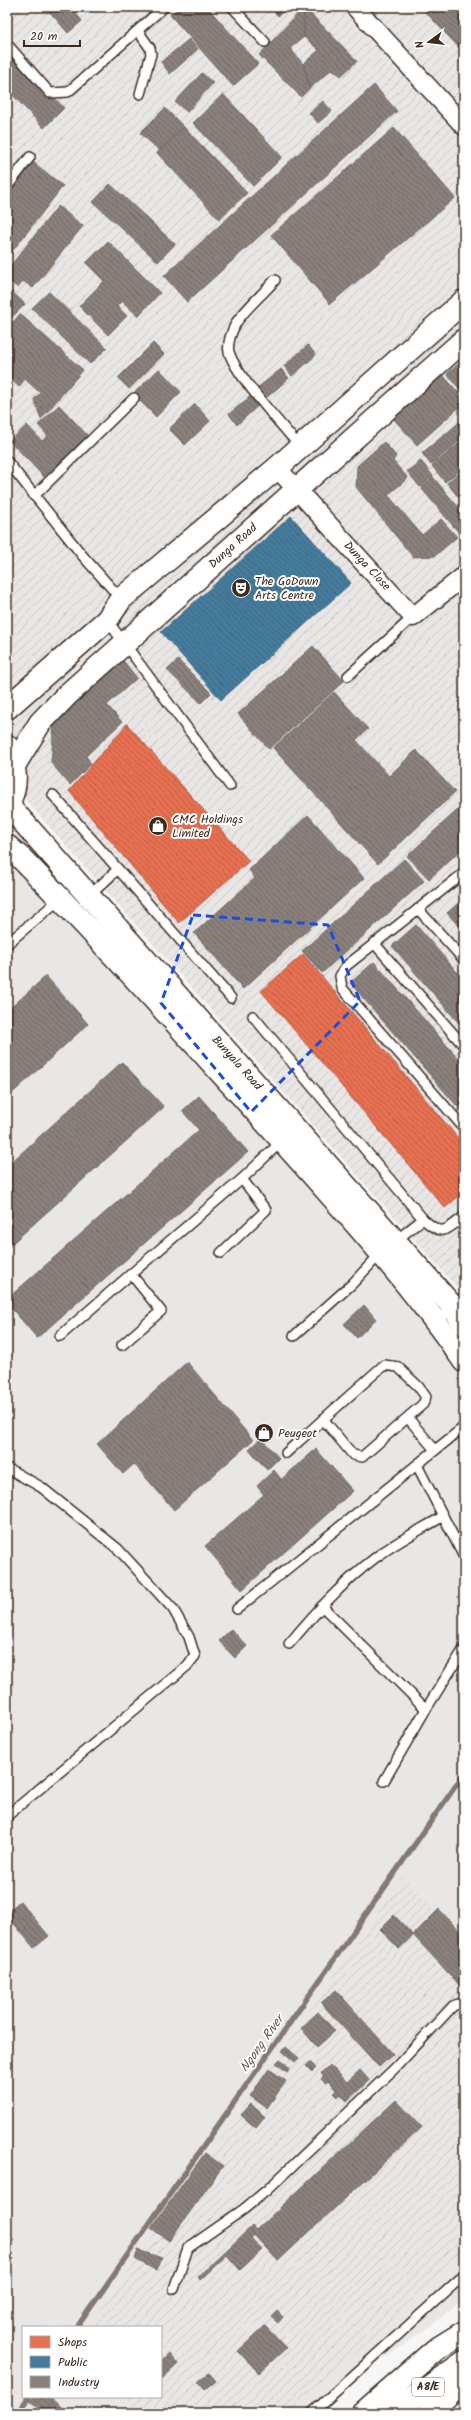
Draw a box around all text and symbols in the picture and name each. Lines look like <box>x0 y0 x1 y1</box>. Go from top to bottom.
scale bar <box>24 22 80 48</box>
north arrow <box>409 22 449 62</box>
text: 20 m <box>30 27 58 46</box>
text: N <box>411 39 430 50</box>
street label: Dunga Road <box>204 518 262 573</box>
street label: Dunga Close <box>339 537 396 596</box>
place label: The GoDown Arts Centre <box>255 572 318 605</box>
theatre icon: The GoDown Arts Centre <box>230 577 252 599</box>
place label: CMC Holdings Limited <box>172 810 243 843</box>
shop icon: CMC Holdings Limited <box>147 815 169 837</box>
street label: Bunyala Road <box>207 1031 268 1096</box>
shop icon: Peugeot <box>253 1422 275 1444</box>
place label: Peugeot <box>278 1424 317 1443</box>
water label: Ngong River <box>235 2009 291 2077</box>
legend <box>22 2326 162 2398</box>
text: Shops <box>58 2333 87 2352</box>
text: Public <box>58 2353 88 2372</box>
text: Industry <box>58 2373 100 2392</box>
road number: A8/E <box>412 2378 444 2396</box>

